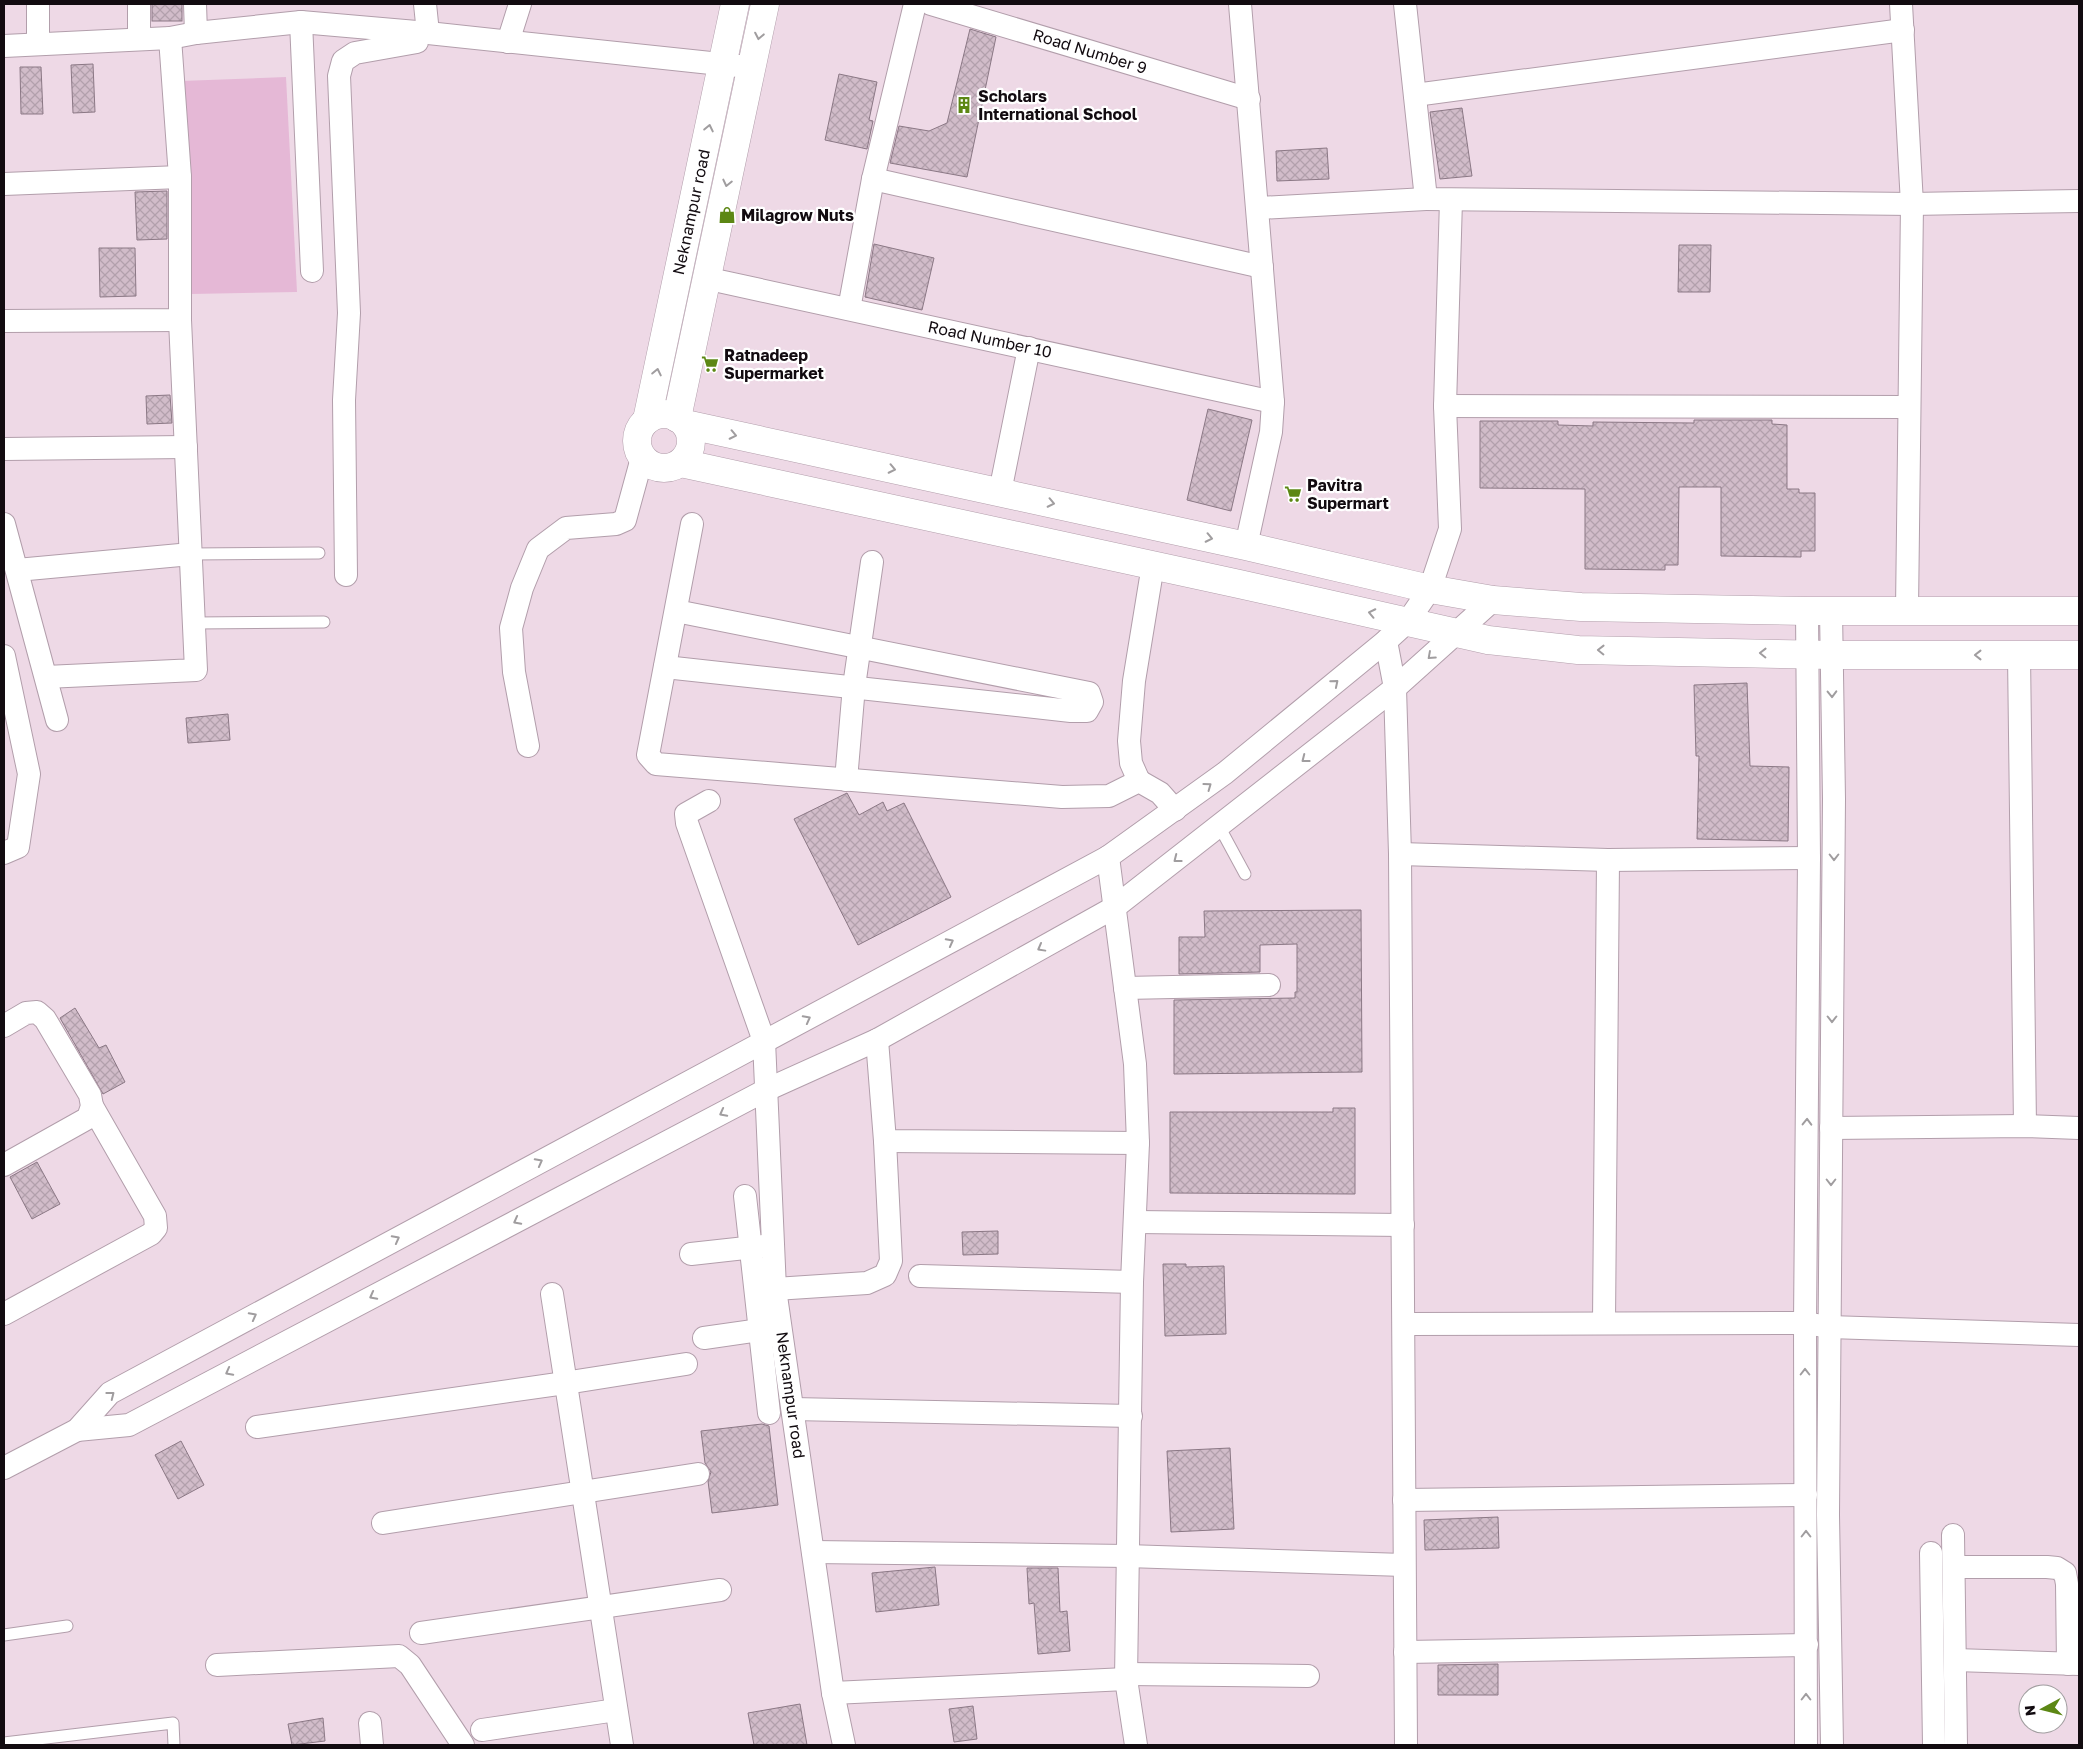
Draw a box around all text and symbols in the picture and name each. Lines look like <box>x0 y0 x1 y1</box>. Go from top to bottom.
street label: Road Number 9 <box>1031 24 1149 78</box>
one-way arrow <box>754 31 764 40</box>
place label: Scholars International School <box>978 86 1138 124</box>
building icon: Scholars International School <box>954 95 974 115</box>
one-way arrow <box>703 123 713 132</box>
street label: Neknampur road <box>668 147 714 277</box>
one-way arrow <box>722 179 732 188</box>
shop icon: Milagrow Nuts <box>717 205 737 225</box>
place label: Milagrow Nuts <box>741 205 854 225</box>
street label: Road Number 10 <box>926 316 1054 362</box>
place label: Ratnadeep Supermarket <box>724 345 824 383</box>
supermarket icon: Ratnadeep Supermarket <box>700 354 720 374</box>
one-way arrow <box>651 368 662 377</box>
one-way arrow <box>728 429 737 439</box>
one-way arrow <box>887 463 896 473</box>
place label: Pavitra Supermart <box>1307 475 1389 513</box>
supermarket icon: Pavitra Supermart <box>1283 484 1303 504</box>
one-way arrow <box>1046 497 1055 508</box>
one-way arrow <box>1205 532 1214 543</box>
one-way arrow <box>1367 608 1376 619</box>
one-way arrow <box>1596 645 1604 655</box>
one-way arrow <box>1759 648 1766 658</box>
one-way arrow <box>1974 650 1982 660</box>
one-way arrow <box>1427 651 1436 660</box>
one-way arrow <box>1329 680 1338 689</box>
one-way arrow <box>1827 691 1837 699</box>
one-way arrow <box>1302 753 1311 761</box>
one-way arrow <box>1202 783 1212 792</box>
one-way arrow <box>1174 853 1183 861</box>
one-way arrow <box>1828 853 1839 861</box>
one-way arrow <box>945 939 954 949</box>
one-way arrow <box>1038 942 1047 952</box>
one-way arrow <box>801 1015 810 1025</box>
one-way arrow <box>1827 1016 1837 1024</box>
one-way arrow <box>719 1107 728 1117</box>
one-way arrow <box>1802 1117 1813 1125</box>
one-way arrow <box>534 1158 543 1168</box>
one-way arrow <box>1826 1178 1836 1186</box>
one-way arrow <box>513 1215 522 1225</box>
one-way arrow <box>391 1235 400 1245</box>
one-way arrow <box>369 1290 378 1300</box>
one-way arrow <box>248 1312 257 1322</box>
street label: Neknampur road <box>772 1330 810 1460</box>
one-way arrow <box>225 1366 234 1376</box>
one-way arrow <box>1800 1367 1810 1375</box>
one-way arrow <box>105 1392 114 1400</box>
one-way arrow <box>1801 1530 1811 1538</box>
north arrow <box>2018 1684 2068 1734</box>
one-way arrow <box>1801 1692 1811 1700</box>
text: N <box>2021 1704 2039 1717</box>

